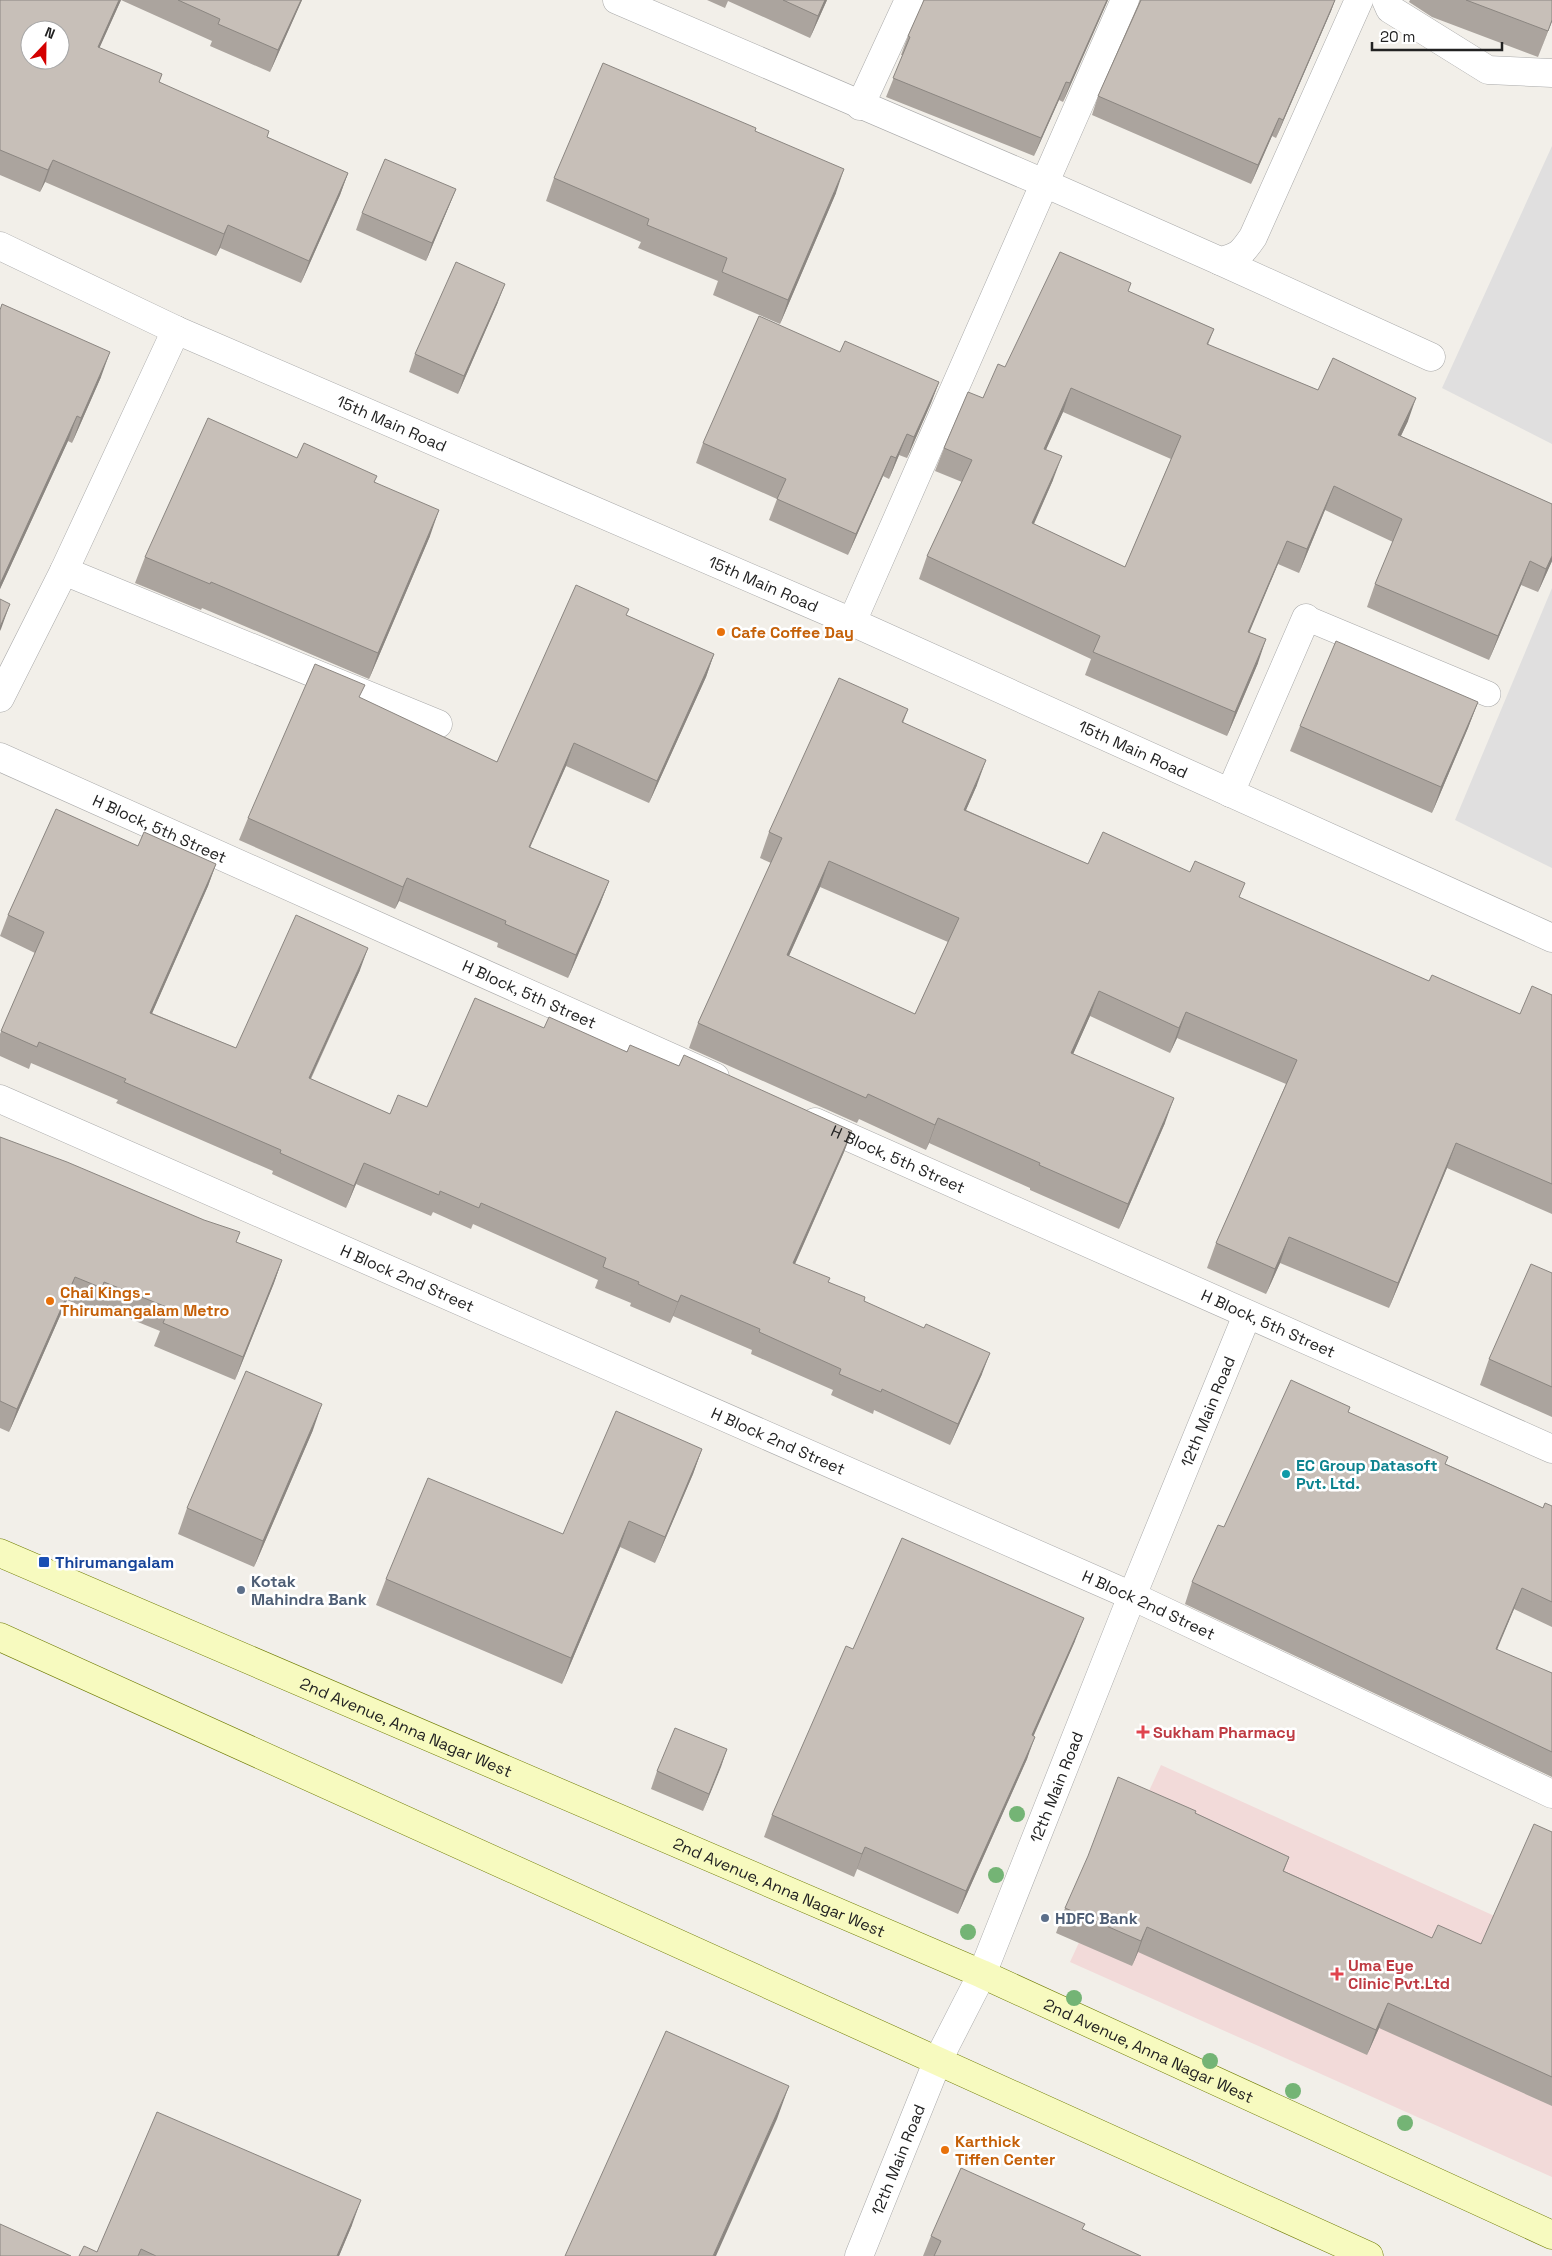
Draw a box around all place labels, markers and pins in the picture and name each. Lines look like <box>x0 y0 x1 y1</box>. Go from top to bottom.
place label: Cafe Coffee Day <box>731 622 854 643</box>
marker: Cafe Coffee Day <box>715 626 727 638</box>
place label: Chai Kings - Thirumangalam Metro <box>60 1282 230 1321</box>
marker: Chai Kings - Thirumangalam Metro <box>44 1295 56 1307</box>
place label: EC Group Datasoft Pvt. Ltd. <box>1296 1455 1438 1494</box>
marker: EC Group Datasoft Pvt. Ltd. <box>1280 1468 1292 1480</box>
place label: Thirumangalam <box>55 1552 174 1573</box>
marker: Thirumangalam <box>37 1555 51 1569</box>
place label: Kotak Mahindra Bank <box>251 1571 367 1610</box>
marker: Kotak Mahindra Bank <box>235 1584 247 1596</box>
place label: Sukham Pharmacy <box>1153 1722 1296 1743</box>
marker: Sukham Pharmacy <box>1137 1726 1149 1738</box>
place label: HDFC Bank <box>1055 1908 1138 1929</box>
marker: HDFC Bank <box>1039 1912 1051 1924</box>
place label: Uma Eye Clinic Pvt.Ltd <box>1348 1955 1450 1994</box>
marker: Uma Eye Clinic Pvt.Ltd <box>1330 1967 1344 1981</box>
place label: Karthick Tiffen Center <box>955 2131 1055 2170</box>
marker: Karthick Tiffen Center <box>939 2144 951 2156</box>

